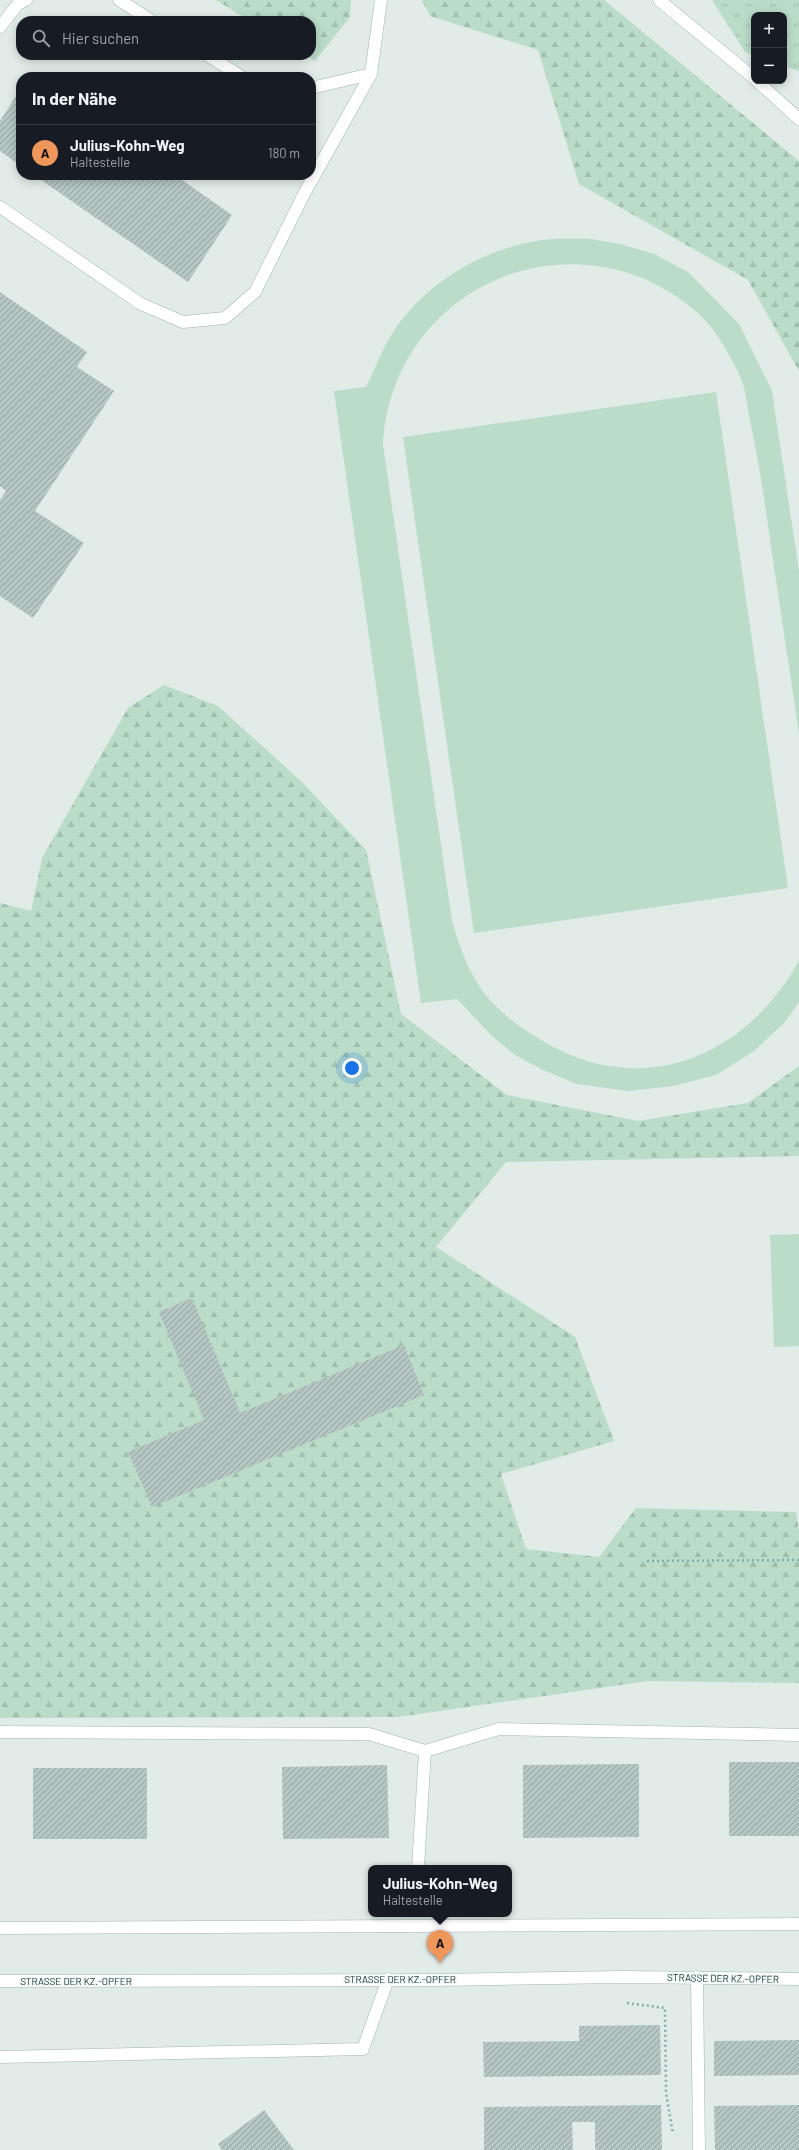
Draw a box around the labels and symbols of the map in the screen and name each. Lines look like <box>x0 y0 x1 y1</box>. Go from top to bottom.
your location <box>342 1058 362 1078</box>
pin: A <box>427 1930 453 1963</box>
street label: STRASSE DER KZ.-OPFER <box>667 1971 779 1985</box>
street label: STRASSE DER KZ.-OPFER <box>344 1973 456 1985</box>
street label: STRASSE DER KZ.-OPFER <box>20 1975 132 1987</box>

